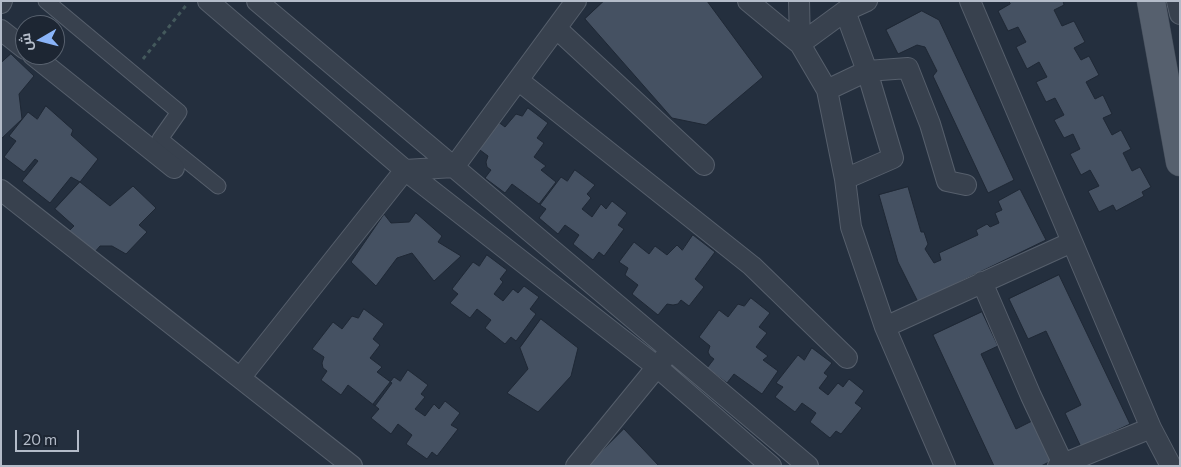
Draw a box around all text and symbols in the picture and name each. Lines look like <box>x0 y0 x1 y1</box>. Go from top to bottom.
north arrow <box>15 15 65 65</box>
text: ش <box>16 32 35 52</box>
scale bar <box>18 420 81 452</box>
text: 20 m <box>23 430 57 448</box>

